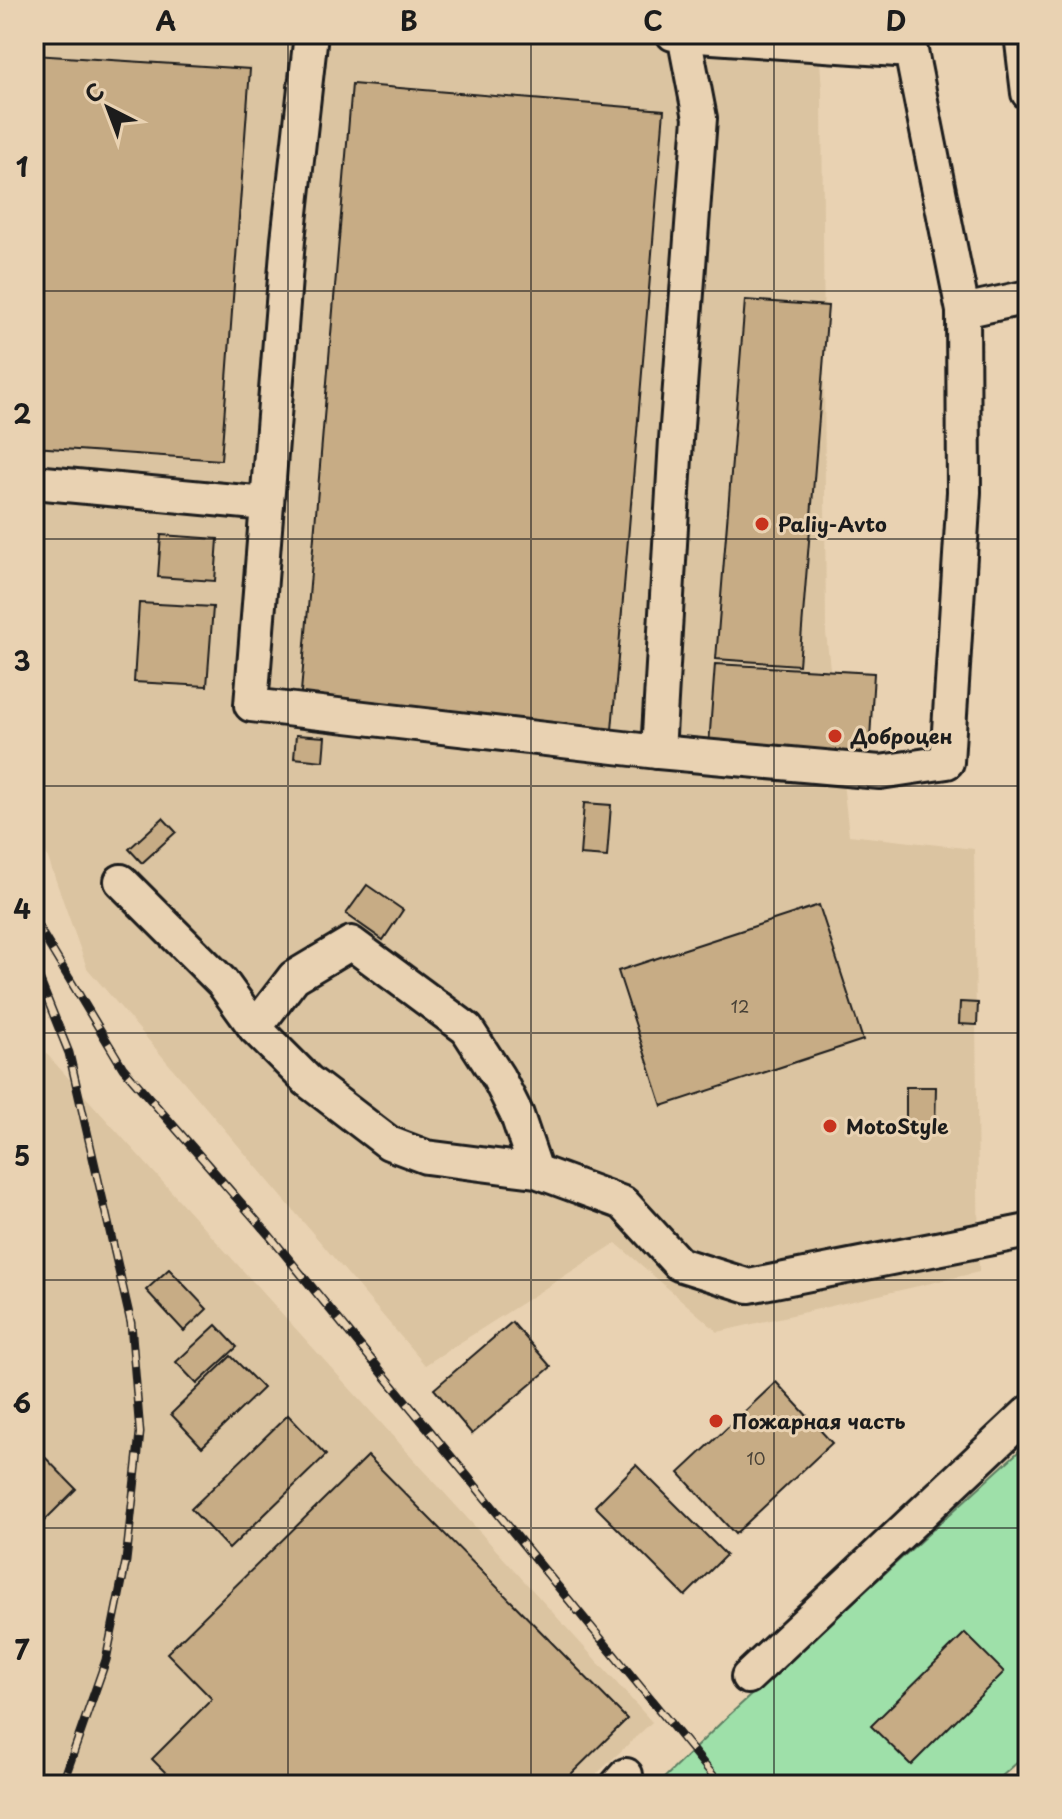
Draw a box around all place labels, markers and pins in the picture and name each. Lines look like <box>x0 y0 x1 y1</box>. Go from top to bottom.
place label: Paliy-Avto <box>778 509 887 539</box>
marker: Paliy-Avto <box>753 515 771 533</box>
place label: Доброцен <box>850 721 953 751</box>
marker: Доброцен <box>826 727 844 745</box>
place label: MotoStyle <box>846 1111 948 1141</box>
marker: MotoStyle <box>821 1117 839 1135</box>
place label: Пожарная часть <box>732 1406 906 1436</box>
marker: Пожарная часть <box>707 1412 725 1430</box>

